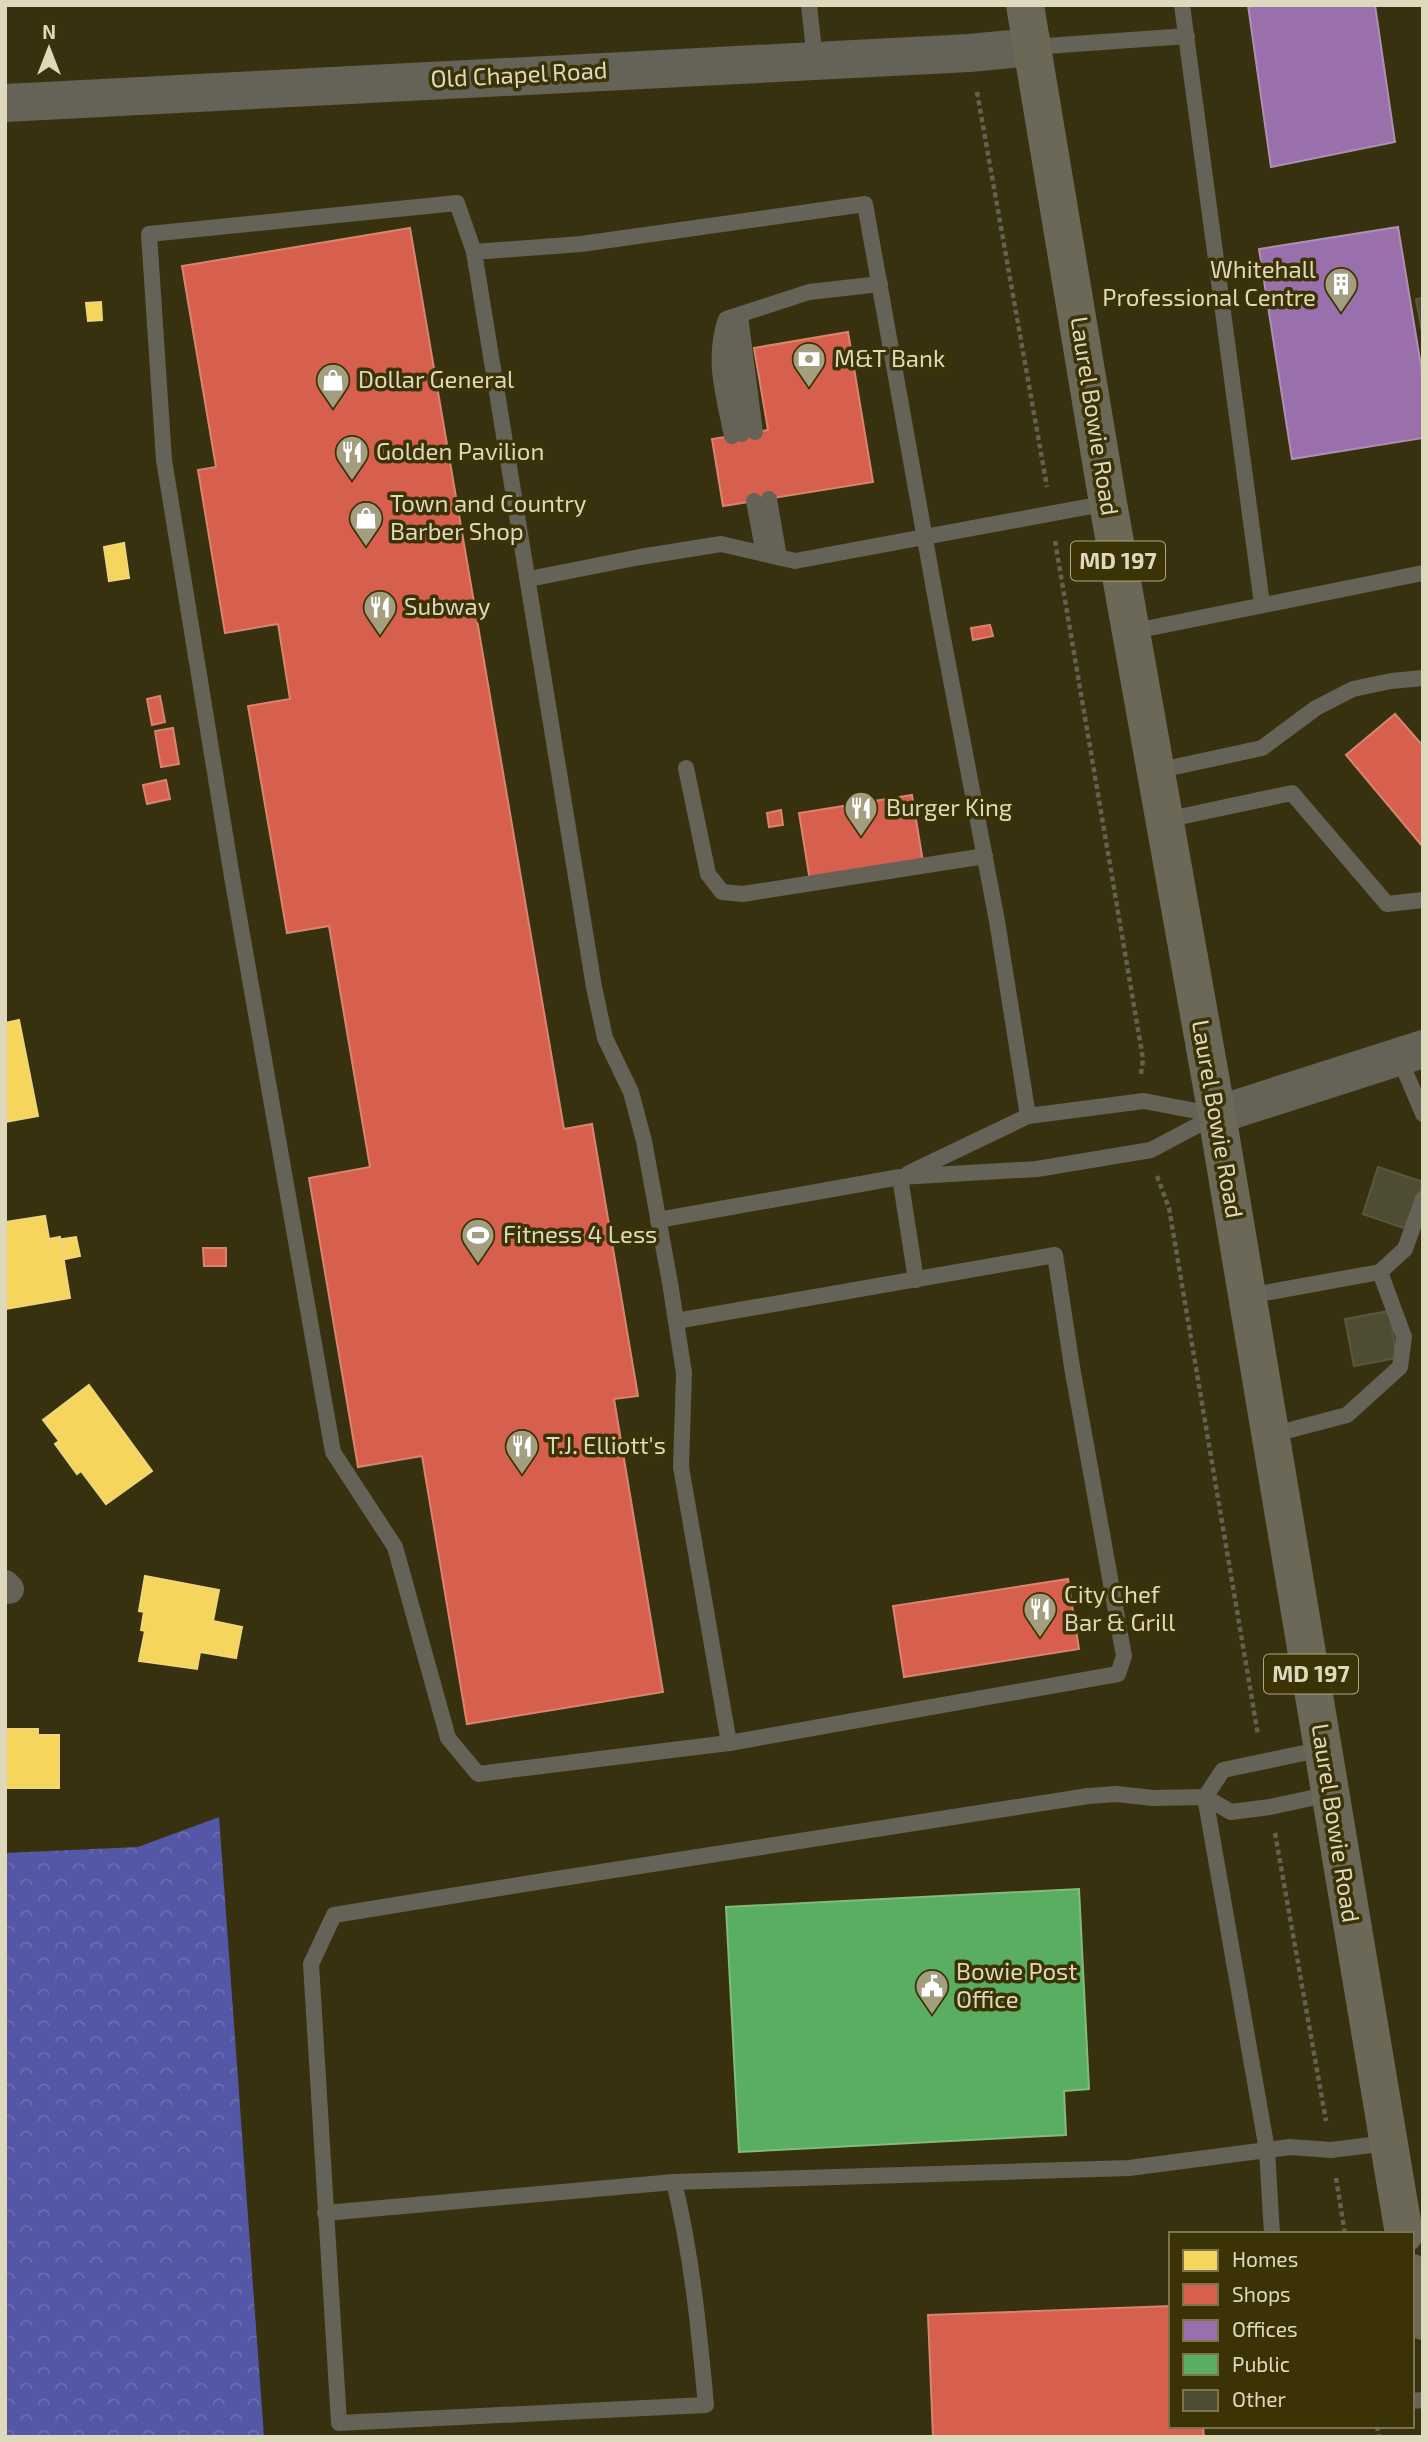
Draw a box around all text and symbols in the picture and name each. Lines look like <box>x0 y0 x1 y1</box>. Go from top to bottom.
north arrow <box>14 14 84 84</box>
text: N <box>42 20 56 43</box>
street label: Old Chapel Road <box>430 54 608 93</box>
place label: Whitehall Professional Centre <box>1102 254 1316 311</box>
building icon: Whitehall Professional Centre <box>1322 265 1360 314</box>
street label: Laurel Bowie Road <box>1065 314 1126 517</box>
bank icon: M&T Bank <box>790 340 828 389</box>
place label: M&T Bank <box>834 343 945 372</box>
shop icon: Dollar General <box>314 361 352 410</box>
place label: Dollar General <box>358 364 514 393</box>
restaurant icon: Golden Pavilion <box>333 433 371 482</box>
place label: Golden Pavilion <box>376 436 544 465</box>
place label: Town and Country Barber Shop <box>390 488 587 545</box>
shop icon: Town and Country Barber Shop <box>347 499 385 548</box>
road number: MD 197 <box>1071 541 1165 580</box>
restaurant icon: Subway <box>361 588 399 637</box>
place label: Subway <box>404 591 491 620</box>
restaurant icon: Burger King <box>842 789 880 838</box>
place label: Burger King <box>886 792 1012 821</box>
street label: Laurel Bowie Road <box>1187 1017 1250 1220</box>
sports icon: Fitness 4 Less <box>459 1216 497 1265</box>
place label: Fitness 4 Less <box>503 1219 657 1248</box>
restaurant icon: T.J. Elliott's <box>503 1427 541 1476</box>
place label: T.J. Elliott's <box>546 1430 666 1459</box>
place label: City Chef Bar & Grill <box>1064 1579 1175 1636</box>
restaurant icon: City Chef Bar & Grill <box>1021 1590 1059 1639</box>
road number: MD 197 <box>1264 1654 1358 1694</box>
street label: Laurel Bowie Road <box>1306 1721 1367 1924</box>
place label: Bowie Post Office <box>956 1956 1077 2013</box>
public building icon: Bowie Post Office <box>913 1967 951 2016</box>
legend <box>1169 2232 1414 2428</box>
text: Homes <box>1232 2246 1298 2271</box>
text: Shops <box>1232 2281 1291 2306</box>
text: Offices <box>1232 2316 1298 2341</box>
text: Public <box>1232 2351 1290 2376</box>
text: Other <box>1232 2386 1287 2411</box>

